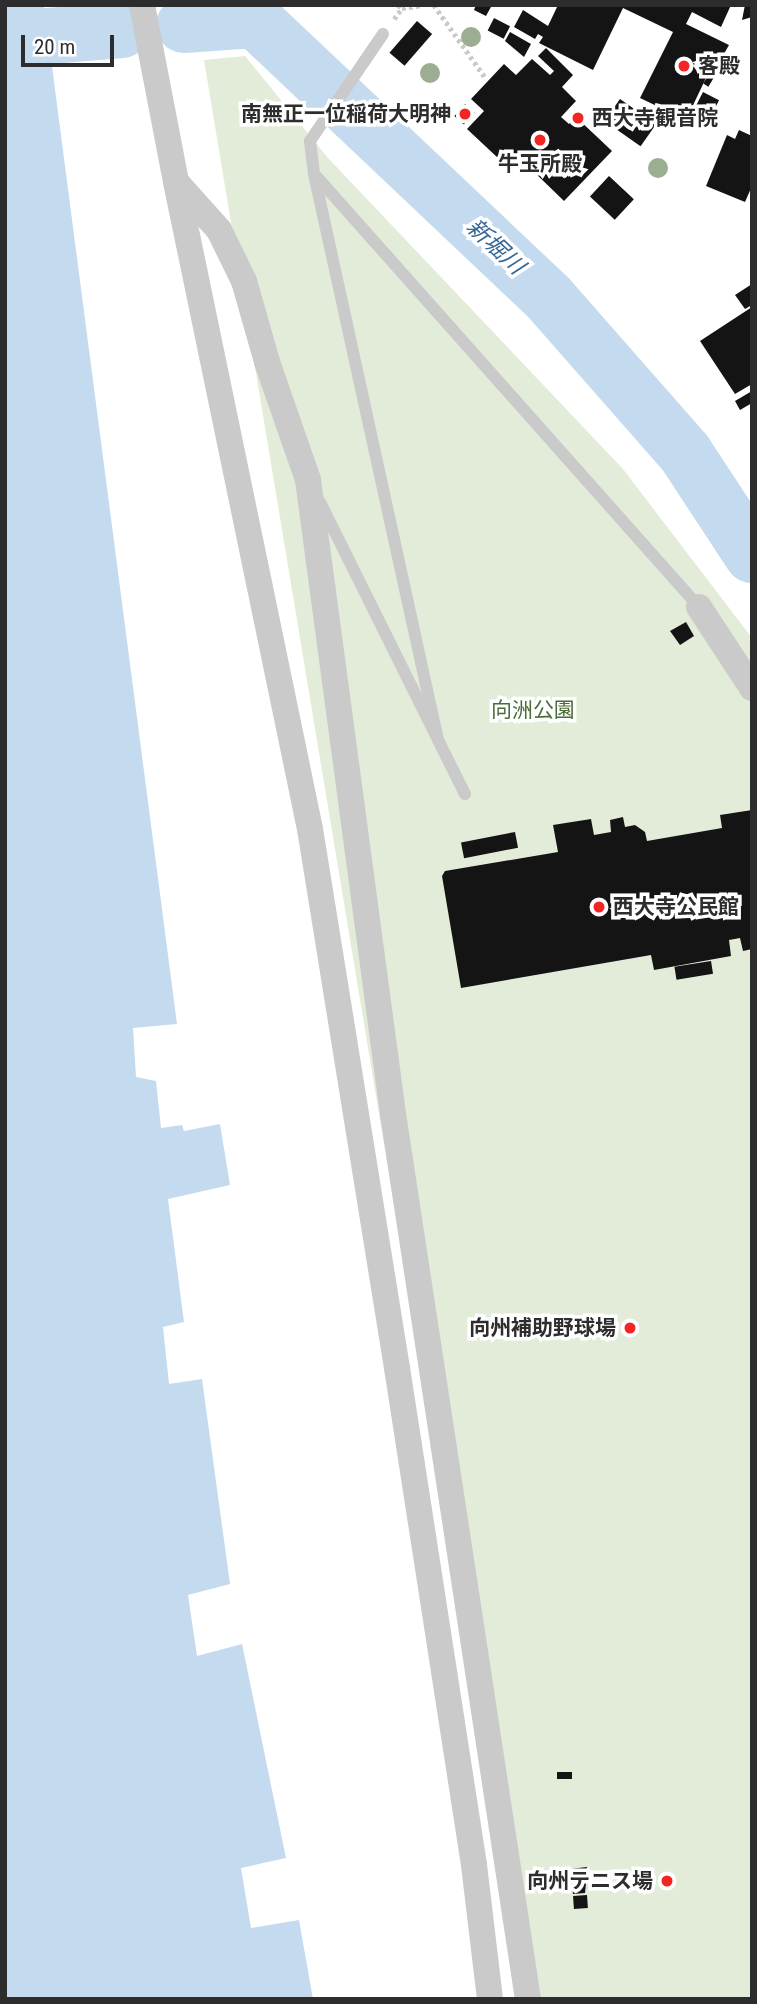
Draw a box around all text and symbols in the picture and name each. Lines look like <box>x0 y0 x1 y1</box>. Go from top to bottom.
scale bar <box>24 21 117 65</box>
text: 20 m <box>34 35 75 59</box>
place label: 客殿 <box>698 53 740 79</box>
marker: 客殿 <box>676 58 692 74</box>
place label: 南無正一位稲荷大明神 <box>241 101 451 127</box>
place label: 西大寺観音院 <box>592 105 718 131</box>
marker: 南無正一位稲荷大明神 <box>457 106 473 122</box>
marker: 西大寺観音院 <box>570 110 586 126</box>
marker: 牛玉所殿 <box>532 132 548 148</box>
place label: 牛玉所殿 <box>498 151 582 177</box>
water label: 新堀川 <box>460 213 530 281</box>
park label: 向洲公園 <box>491 697 575 723</box>
place label: 西大寺公民館 <box>613 894 739 920</box>
marker: 西大寺公民館 <box>591 899 607 915</box>
place label: 向州補助野球場 <box>469 1315 616 1341</box>
marker: 向州補助野球場 <box>622 1320 638 1336</box>
place label: 向州テニス場 <box>527 1868 653 1894</box>
marker: 向州テニス場 <box>659 1873 675 1889</box>

